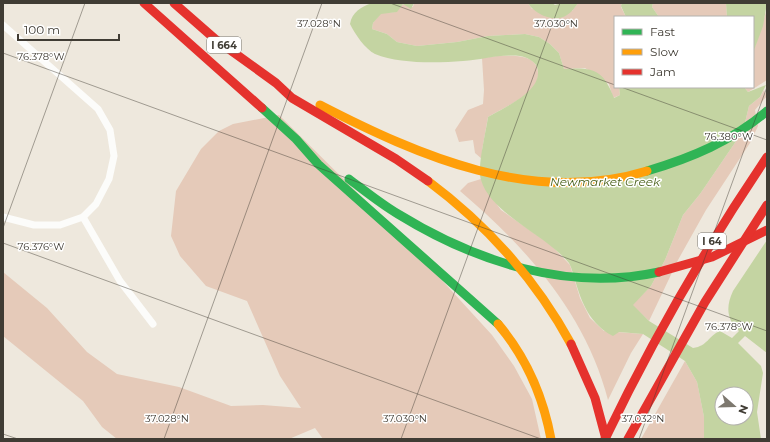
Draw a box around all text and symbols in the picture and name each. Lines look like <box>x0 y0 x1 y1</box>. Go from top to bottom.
scale bar <box>18 16 119 42</box>
legend <box>614 16 754 88</box>
text: 37.028°N <box>297 17 341 30</box>
text: 37.030°N <box>534 17 578 30</box>
text: 100 m <box>24 22 60 37</box>
text: Fast <box>650 24 675 39</box>
road number: I 664 <box>207 37 241 53</box>
text: Slow <box>650 44 679 59</box>
text: 76.378°W <box>17 50 65 63</box>
text: Jam <box>649 64 676 79</box>
text: 76.380°W <box>705 130 753 143</box>
water label: Newmarket Creek <box>550 174 661 189</box>
road number: I 64 <box>698 233 726 249</box>
text: 76.376°W <box>18 240 64 253</box>
text: 76.378°W <box>705 320 753 333</box>
north arrow <box>714 386 754 426</box>
text: N <box>735 403 751 416</box>
text: 37.028°N <box>145 412 189 425</box>
text: 37.030°N <box>383 412 427 425</box>
text: 37.032°N <box>622 412 665 425</box>

